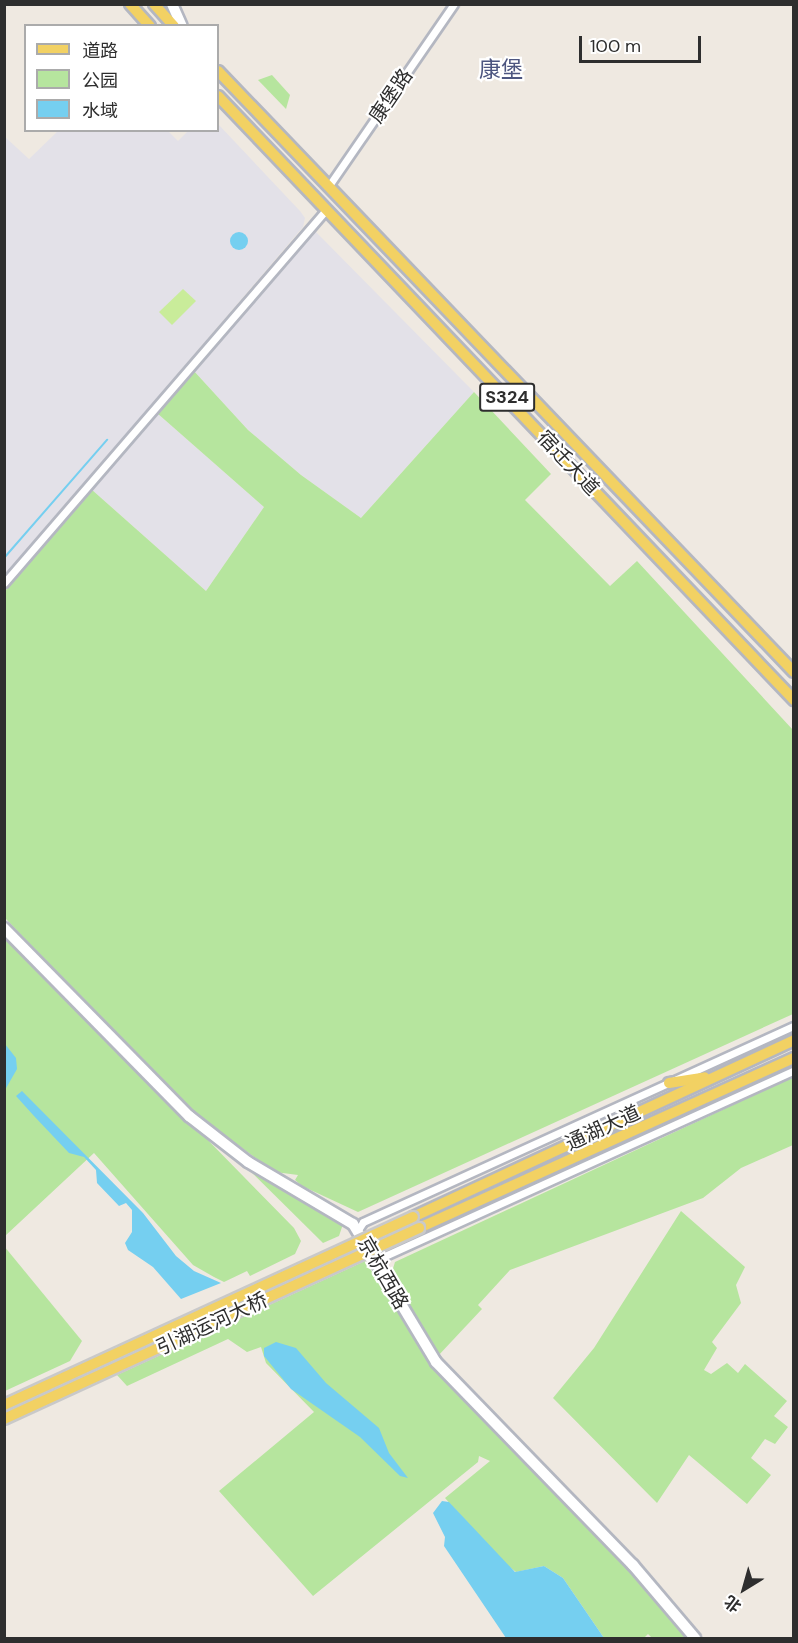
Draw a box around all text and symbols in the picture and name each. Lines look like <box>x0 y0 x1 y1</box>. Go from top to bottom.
legend <box>24 24 219 132</box>
scale bar <box>582 24 704 62</box>
text: 100 m <box>590 34 641 58</box>
text: 道路 <box>82 39 118 63</box>
district label: 康堡 <box>479 57 523 83</box>
street label: 康堡路 <box>364 64 418 128</box>
text: 公园 <box>82 69 118 93</box>
text: 水域 <box>82 99 118 123</box>
road number: S324 <box>478 382 536 412</box>
street label: 宿迁大道 <box>532 426 604 500</box>
street label: 通湖大道 <box>562 1100 644 1156</box>
street label: 京杭西路 <box>353 1232 413 1314</box>
street label: 引湖运河大桥 <box>153 1288 271 1360</box>
north arrow <box>714 1559 774 1619</box>
text: 北 <box>720 1591 746 1617</box>

